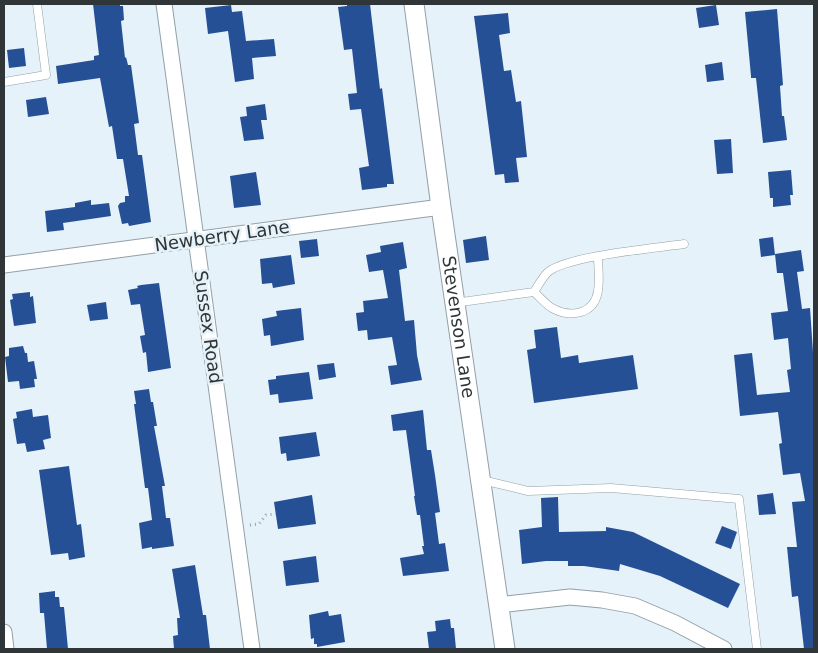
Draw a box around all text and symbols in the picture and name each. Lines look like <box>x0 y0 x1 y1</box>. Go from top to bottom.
street label: Newberry Lane <box>153 216 291 255</box>
street label: Stevenson Lane <box>438 254 480 400</box>
street label: Sussex Road <box>190 269 227 385</box>

